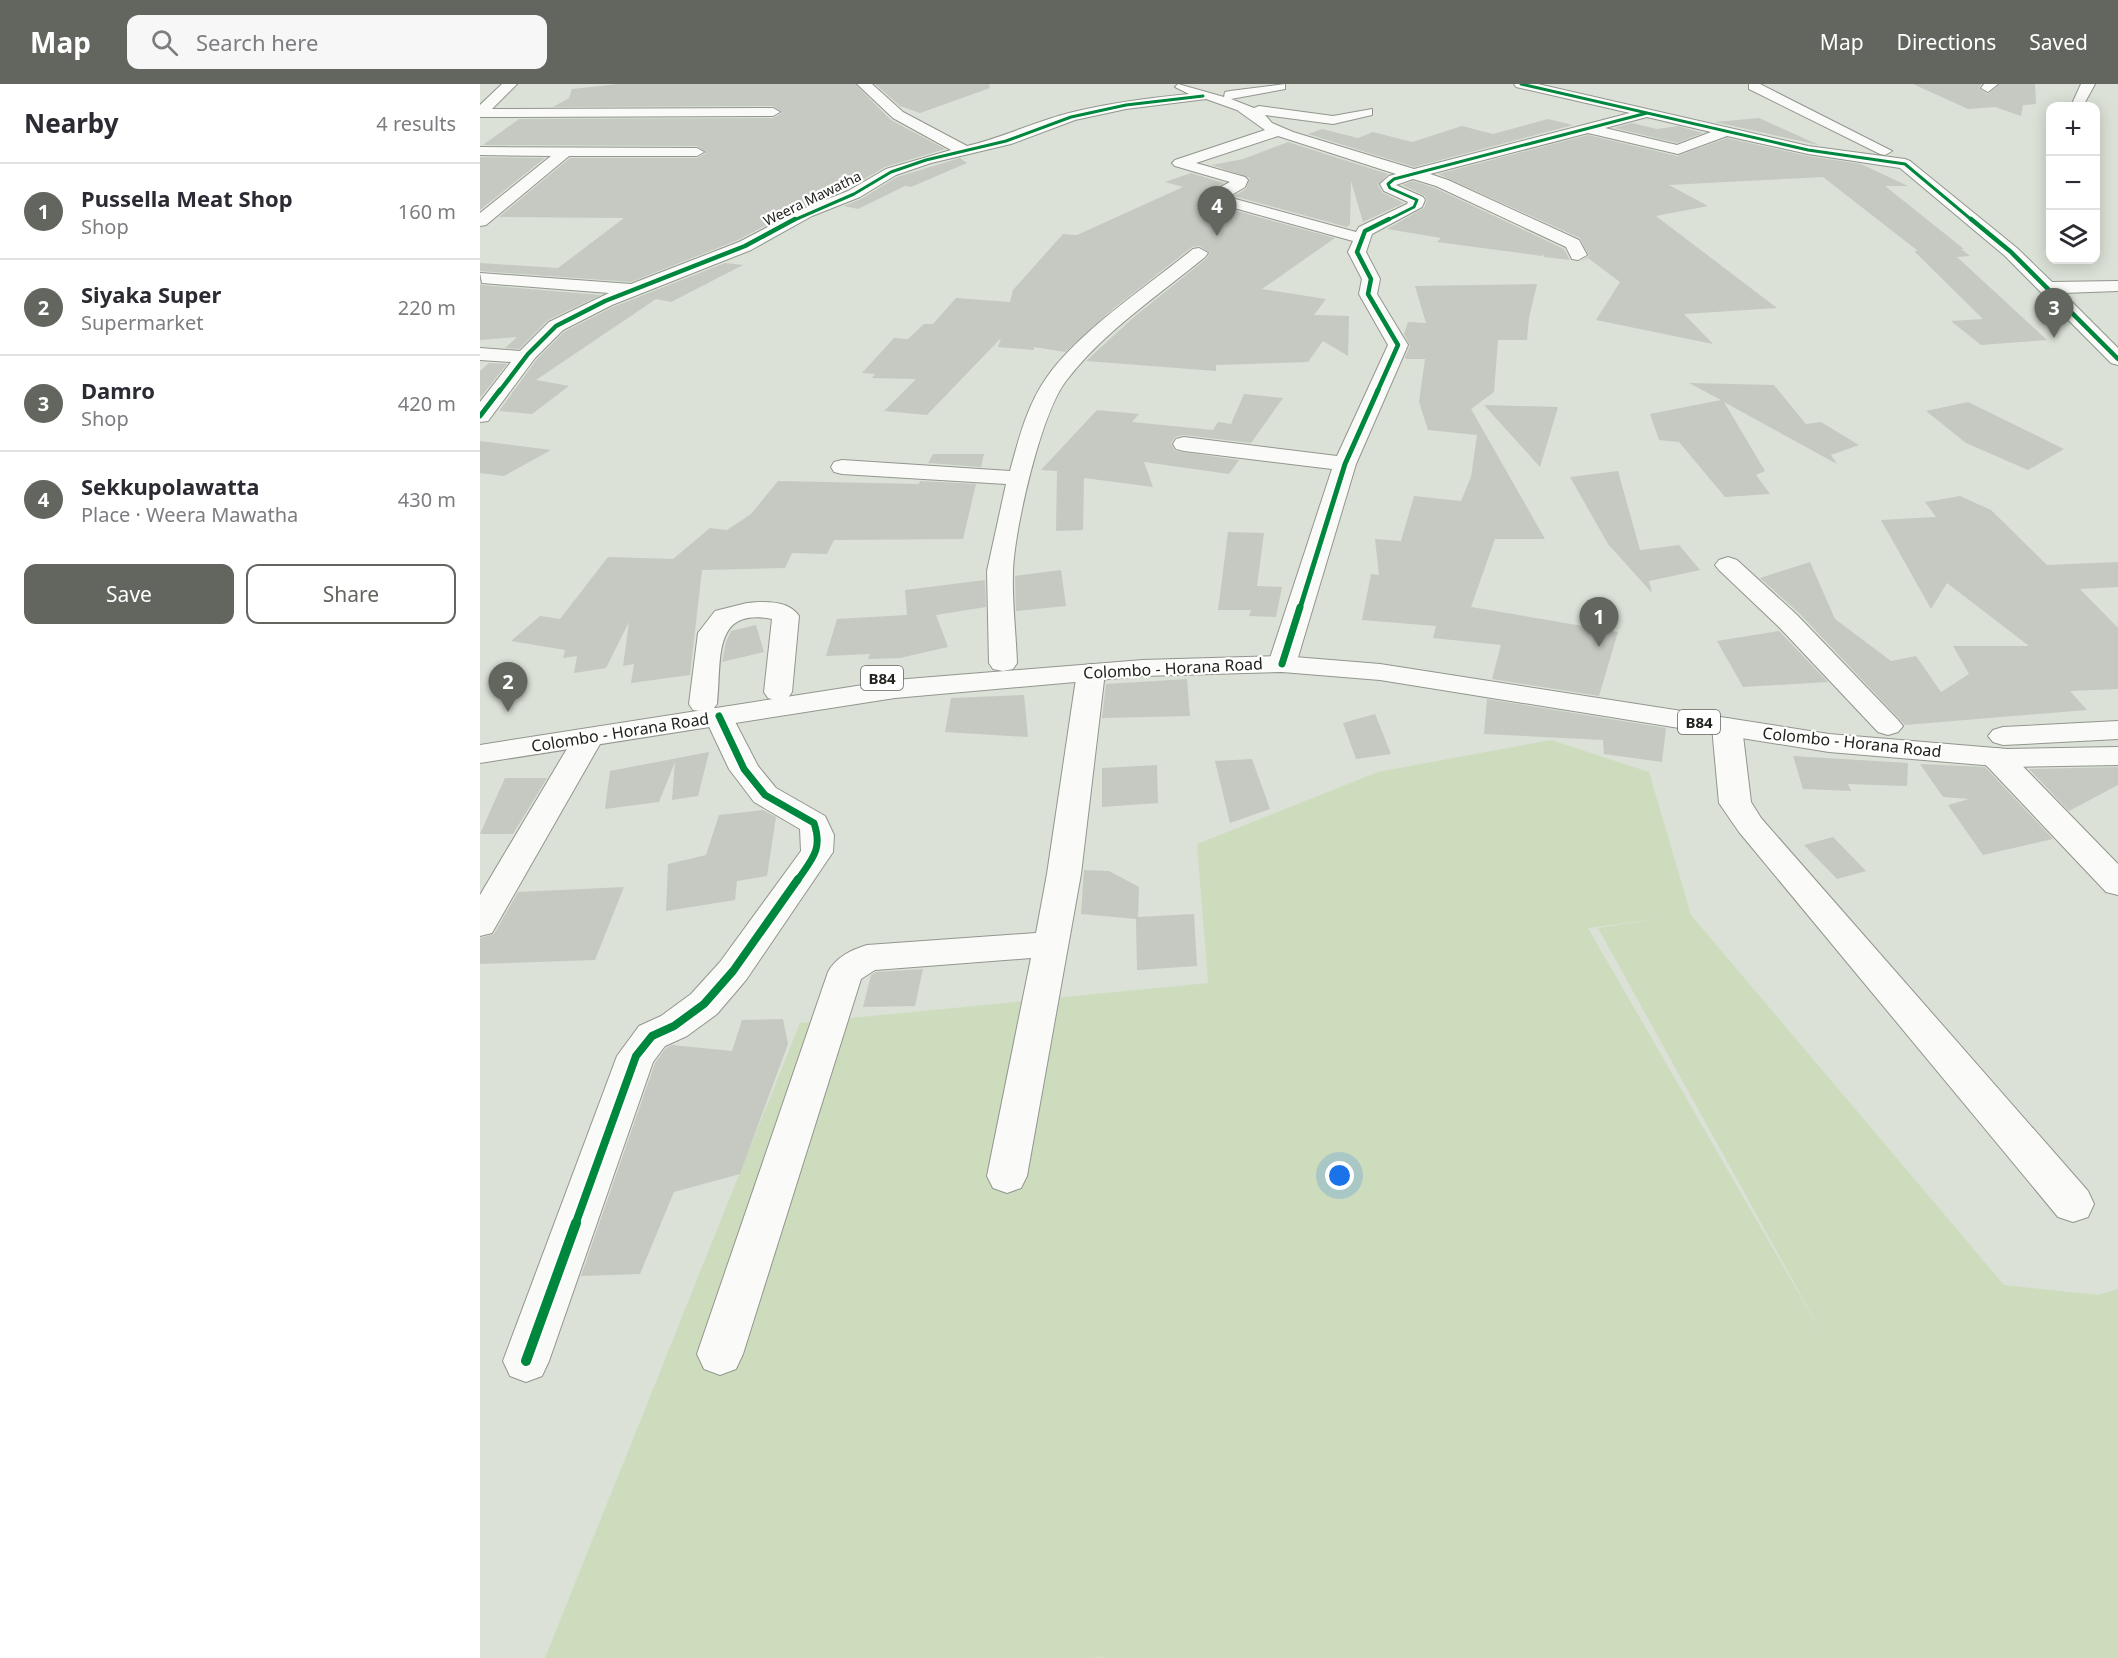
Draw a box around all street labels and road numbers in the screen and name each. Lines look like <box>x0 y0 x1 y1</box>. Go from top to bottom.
street label: Weera Mawatha <box>760 166 864 230</box>
street label: Colombo - Horana Road <box>1083 652 1263 684</box>
road number: B84 <box>861 666 903 690</box>
street label: Colombo - Horana Road <box>529 707 711 757</box>
road number: B84 <box>1678 710 1720 734</box>
street label: Colombo - Horana Road <box>1761 722 1943 762</box>

